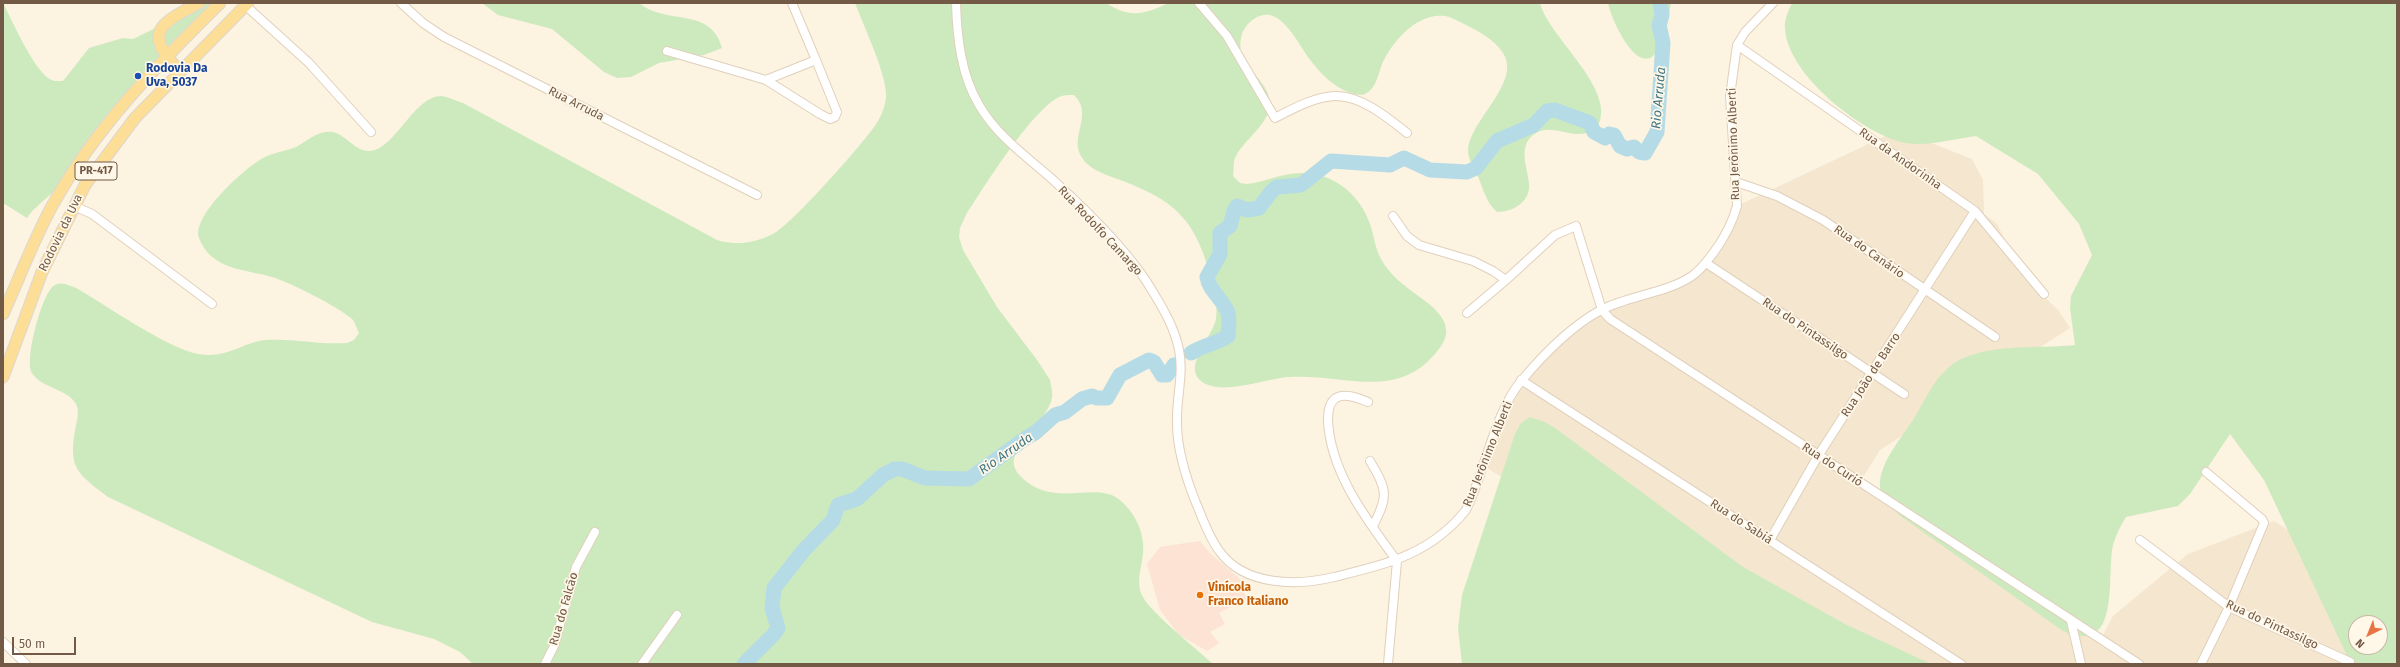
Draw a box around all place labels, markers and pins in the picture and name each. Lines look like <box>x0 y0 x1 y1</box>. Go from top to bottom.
place label: Rodovia Da Uva, 5037 <box>146 62 208 90</box>
marker: Rodovia Da Uva, 5037 <box>133 71 143 81</box>
place label: Vinícola Franco Italiano <box>1208 581 1289 609</box>
marker: Vinícola Franco Italiano <box>1195 590 1205 600</box>

